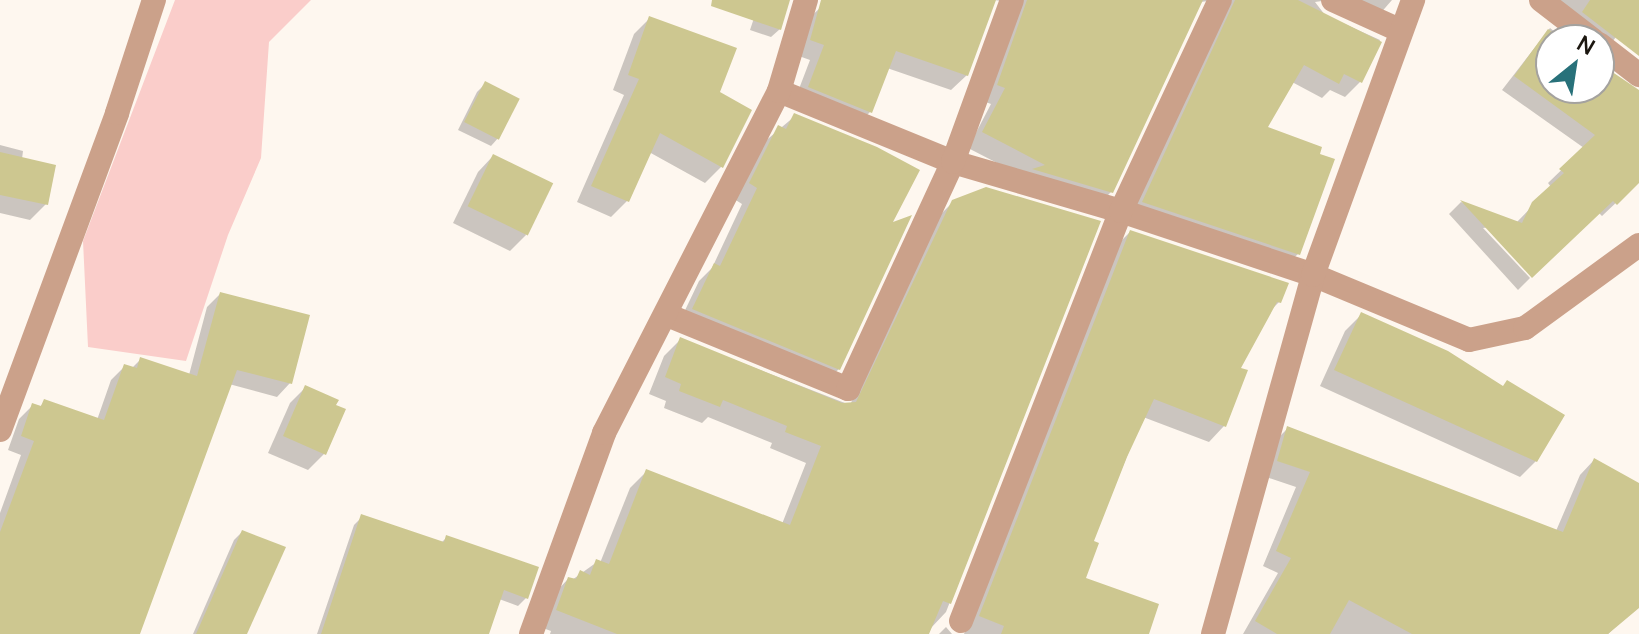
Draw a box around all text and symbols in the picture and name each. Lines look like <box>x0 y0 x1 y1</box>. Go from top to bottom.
north arrow <box>1535 24 1615 104</box>
text: N <box>1572 28 1600 62</box>

